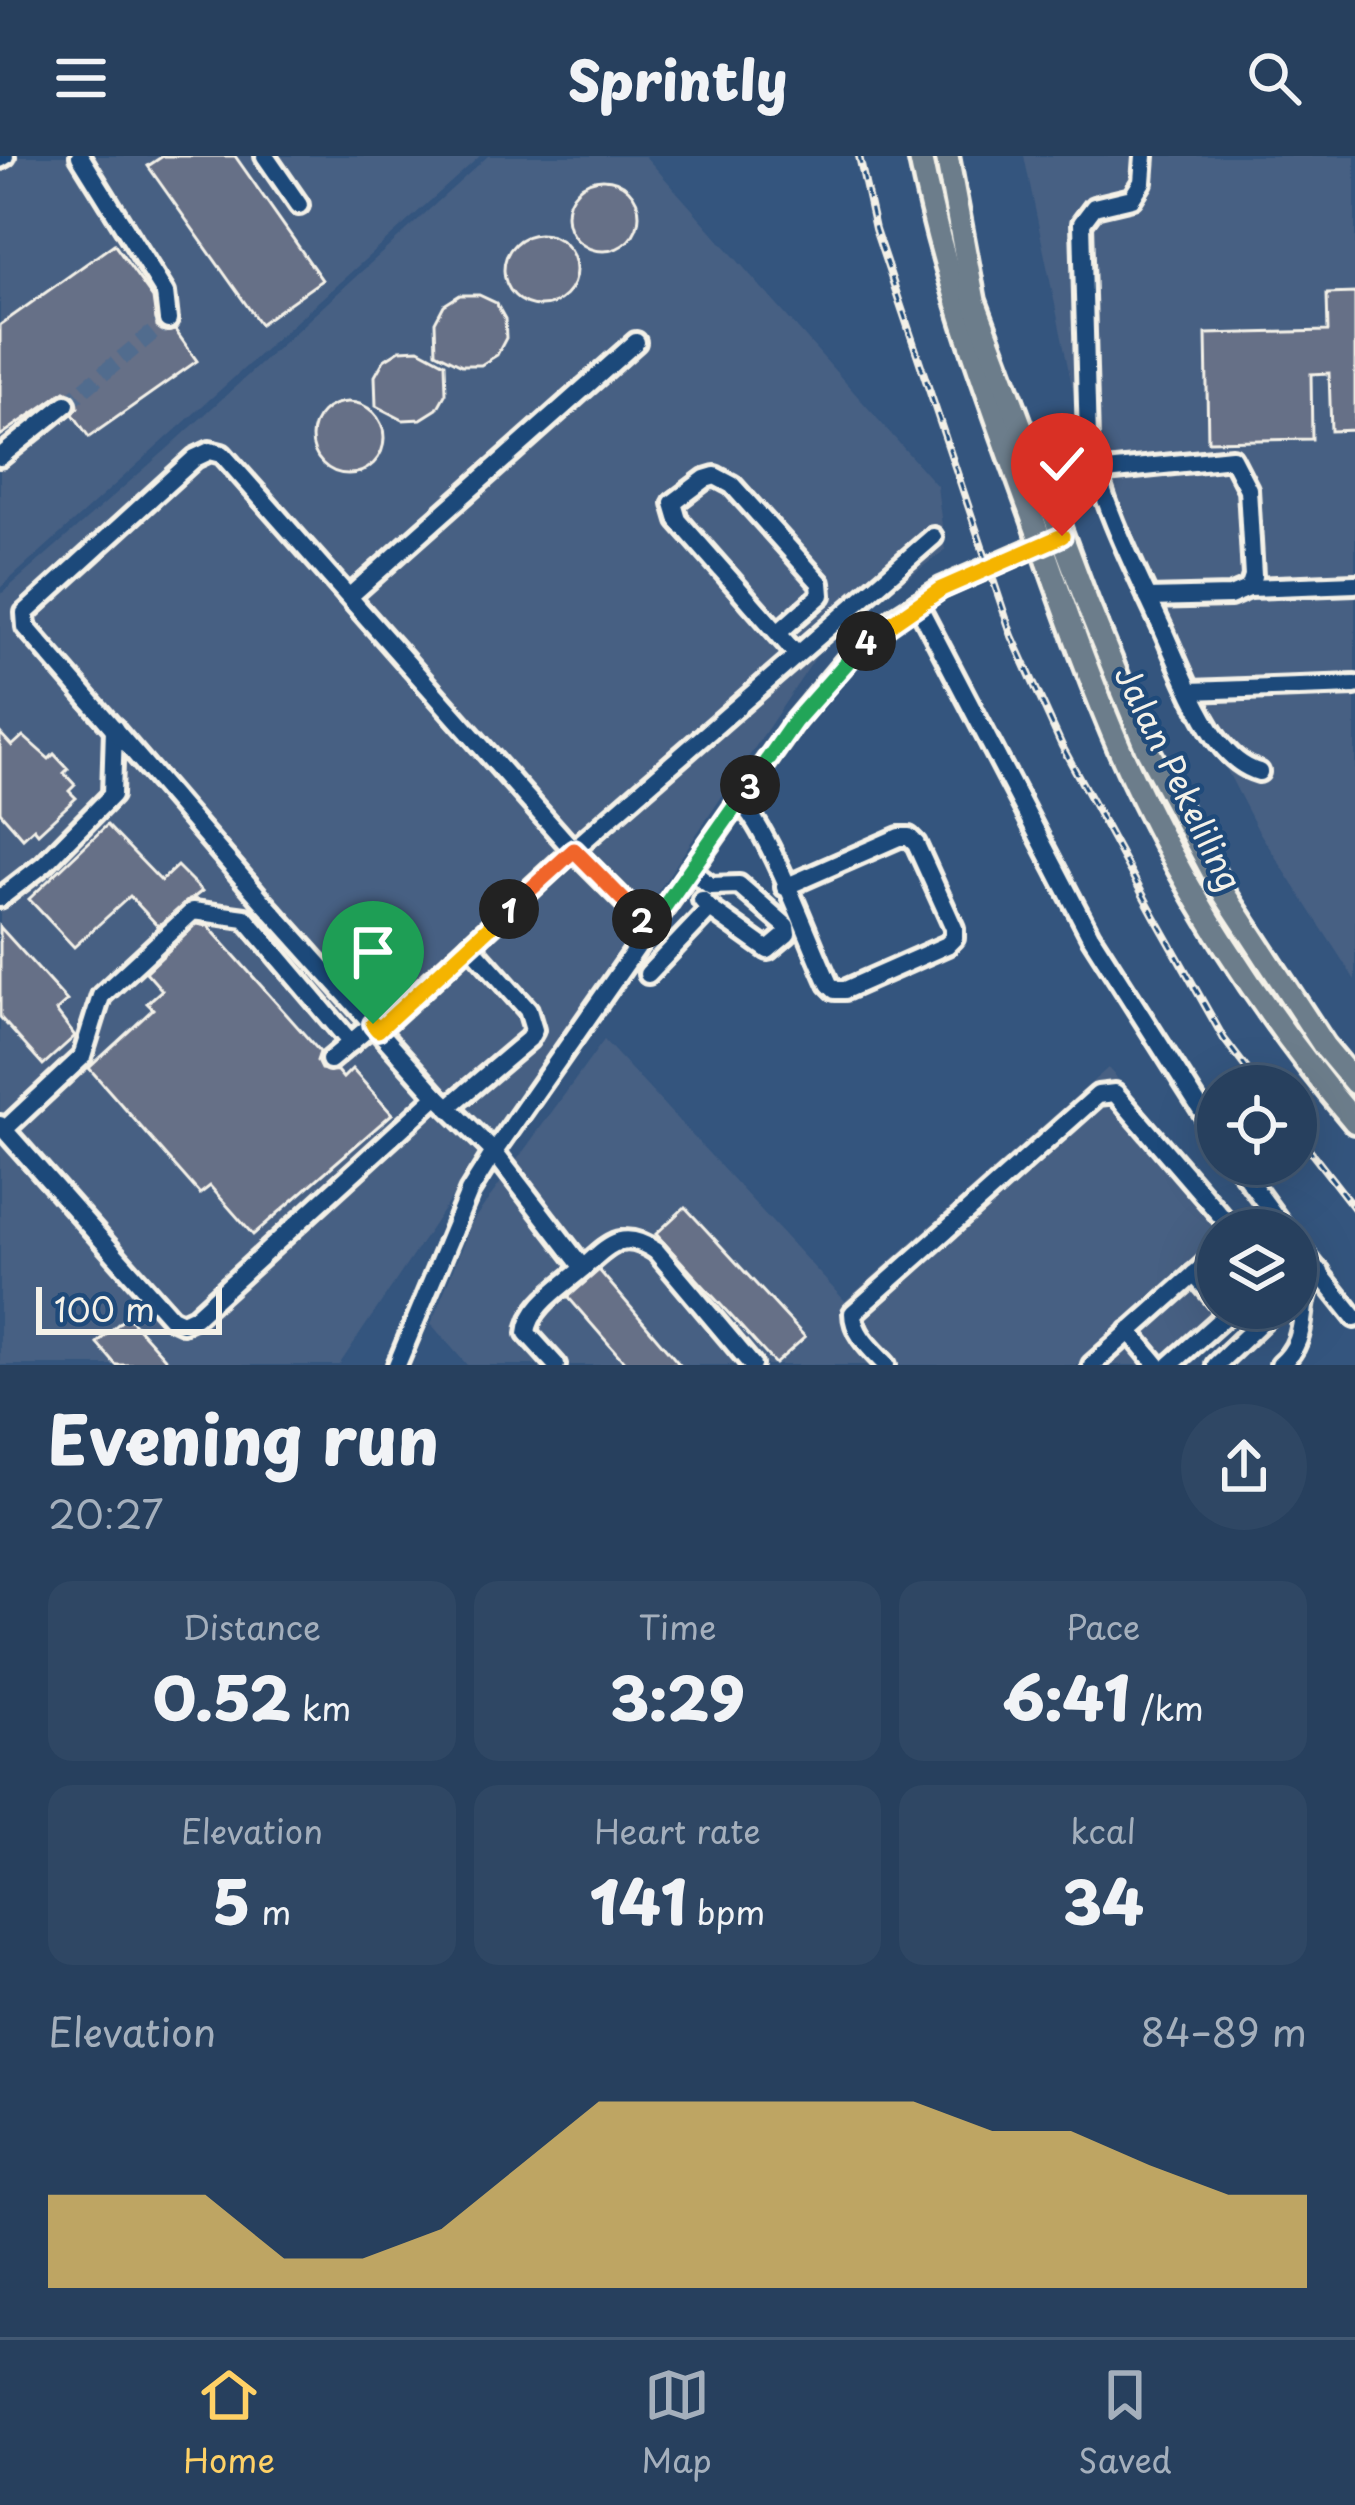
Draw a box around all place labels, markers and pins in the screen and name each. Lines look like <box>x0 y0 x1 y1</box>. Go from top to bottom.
pin <box>1011 413 1113 536</box>
pin: 4 <box>836 611 896 671</box>
pin: 3 <box>720 755 780 815</box>
pin: 1 <box>479 879 539 939</box>
pin: 2 <box>612 889 672 949</box>
pin <box>322 901 424 1024</box>

